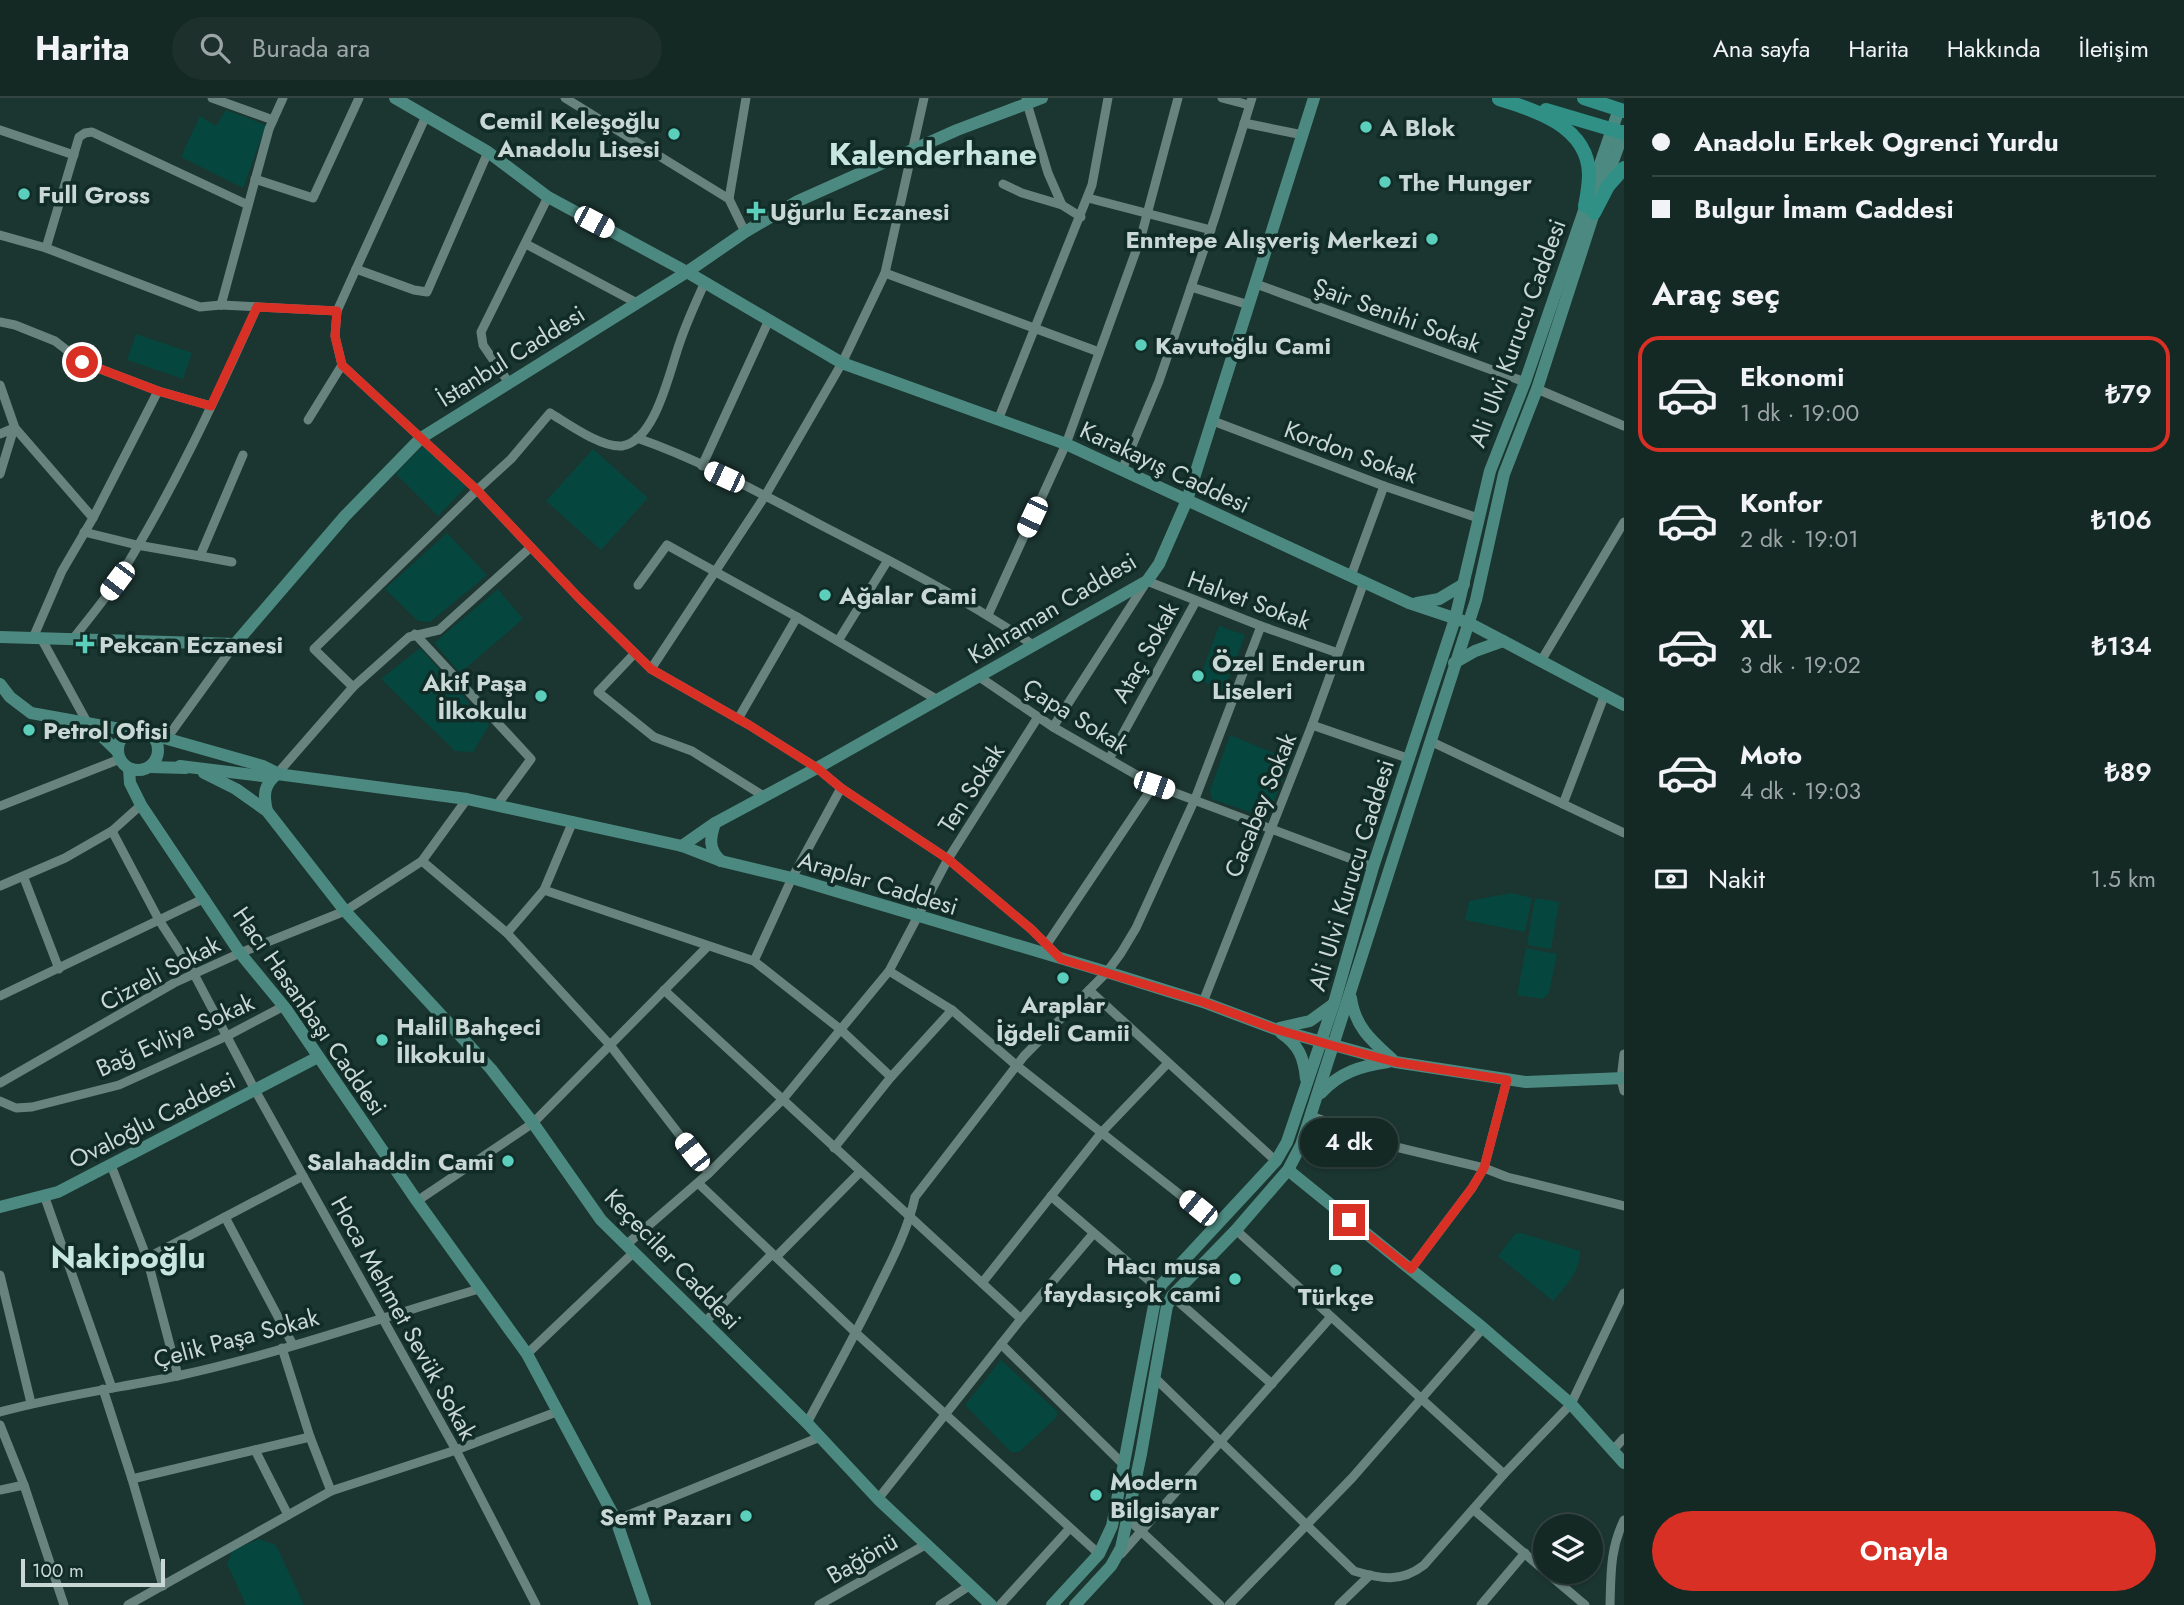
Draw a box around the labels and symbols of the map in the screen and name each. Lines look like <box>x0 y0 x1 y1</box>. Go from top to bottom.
place label: Cemil Keleşoğlu Anadolu Lisesi <box>479 103 660 166</box>
place label: A Blok <box>1379 110 1455 145</box>
marker: A Blok <box>1358 119 1374 135</box>
marker: Cemil Keleşoğlu Anadolu Lisesi <box>666 126 682 142</box>
district label: Kalenderhane <box>829 131 1037 177</box>
place label: The Hunger <box>1399 165 1532 200</box>
marker: The Hunger <box>1377 174 1393 190</box>
place label: Full Gross <box>38 177 150 212</box>
marker: Full Gross <box>16 186 32 202</box>
place label: Uğurlu Eczanesi <box>770 194 950 229</box>
car <box>571 203 618 241</box>
marker: Uğurlu Eczanesi <box>748 203 764 219</box>
street label: Ali Ulvi Kurucu Caddesi <box>1459 214 1575 452</box>
place label: Enntepe Alışveriş Merkezi <box>1125 222 1418 257</box>
marker: Enntepe Alışveriş Merkezi <box>1424 231 1440 247</box>
street label: Şair Senihi Sokak <box>1308 269 1486 362</box>
street label: İstanbul Caddesi <box>430 297 592 415</box>
place label: Kavutoğlu Cami <box>1155 328 1331 363</box>
marker: Kavutoğlu Cami <box>1133 337 1149 353</box>
route start <box>66 346 98 378</box>
street label: Karakayış Caddesi <box>1074 412 1256 522</box>
street label: Kordon Sokak <box>1279 412 1423 492</box>
car <box>701 459 748 495</box>
car <box>1014 494 1051 540</box>
street label: Kahraman Caddesi <box>961 544 1143 672</box>
car <box>96 558 139 604</box>
street label: Halvet Sokak <box>1183 562 1316 639</box>
place label: Ağalar Cami <box>838 578 977 613</box>
marker: Ağalar Cami <box>817 587 833 603</box>
street label: Ataç Sokak <box>1103 595 1187 709</box>
place label: Pekcan Eczanesi <box>99 627 283 662</box>
marker: Pekcan Eczanesi <box>77 636 93 652</box>
place label: Özel Enderun Liseleri <box>1212 645 1366 708</box>
place label: Akif Paşa İlkokulu <box>421 665 527 728</box>
marker: Özel Enderun Liseleri <box>1190 668 1206 684</box>
street label: Çapa Sokak <box>1016 670 1136 763</box>
marker: Akif Paşa İlkokulu <box>533 688 549 704</box>
place label: Petrol Ofisi <box>43 713 168 748</box>
marker: Petrol Ofisi <box>21 722 37 738</box>
street label: Cacabey Sokak <box>1215 727 1305 883</box>
street label: Ten Sokak <box>929 736 1013 839</box>
street label: Ali Ulvi Kurucu Caddesi <box>1299 755 1403 995</box>
car <box>1131 768 1178 802</box>
street label: Araplar Caddesi <box>794 842 962 924</box>
street label: Hacı Hasanbaşı Caddesi <box>225 899 395 1123</box>
street label: Cizreli Sokak <box>94 926 227 1019</box>
marker: Araplar İğdeli Camii <box>1055 970 1071 986</box>
street label: Bağ Evliya Sokak <box>90 984 260 1085</box>
place label: Araplar İğdeli Camii <box>996 987 1130 1050</box>
place label: Halil Bahçeci İlkokulu <box>396 1009 541 1072</box>
marker: Halil Bahçeci İlkokulu <box>374 1032 390 1048</box>
street label: Ovaloğlu Caddesi <box>63 1063 241 1177</box>
callout: 4 dk <box>1300 1118 1398 1168</box>
car <box>671 1129 714 1175</box>
place label: Salahaddin Cami <box>307 1144 494 1179</box>
marker: Salahaddin Cami <box>500 1153 516 1169</box>
street label: Keçeciler Caddesi <box>597 1181 749 1337</box>
car <box>1176 1187 1221 1229</box>
street label: Hoca Mehmet Sevük Sokak <box>322 1190 486 1447</box>
route end <box>1333 1204 1365 1236</box>
district label: Nakipoğlu <box>50 1234 206 1280</box>
place label: Hacı musa faydasıçok cami <box>1044 1248 1221 1311</box>
marker: Türkçe <box>1328 1262 1344 1278</box>
marker: Hacı musa faydasıçok cami <box>1227 1271 1243 1287</box>
place label: Türkçe <box>1298 1279 1374 1314</box>
street label: Çelik Paşa Sokak <box>150 1299 323 1377</box>
place label: Modern Bilgisayar <box>1110 1464 1220 1527</box>
marker: Modern Bilgisayar <box>1088 1487 1104 1503</box>
place label: Semt Pazarı <box>600 1499 732 1534</box>
marker: Semt Pazarı <box>738 1508 754 1524</box>
street label: Bağönü <box>820 1524 904 1592</box>
scale bar <box>21 1556 164 1588</box>

